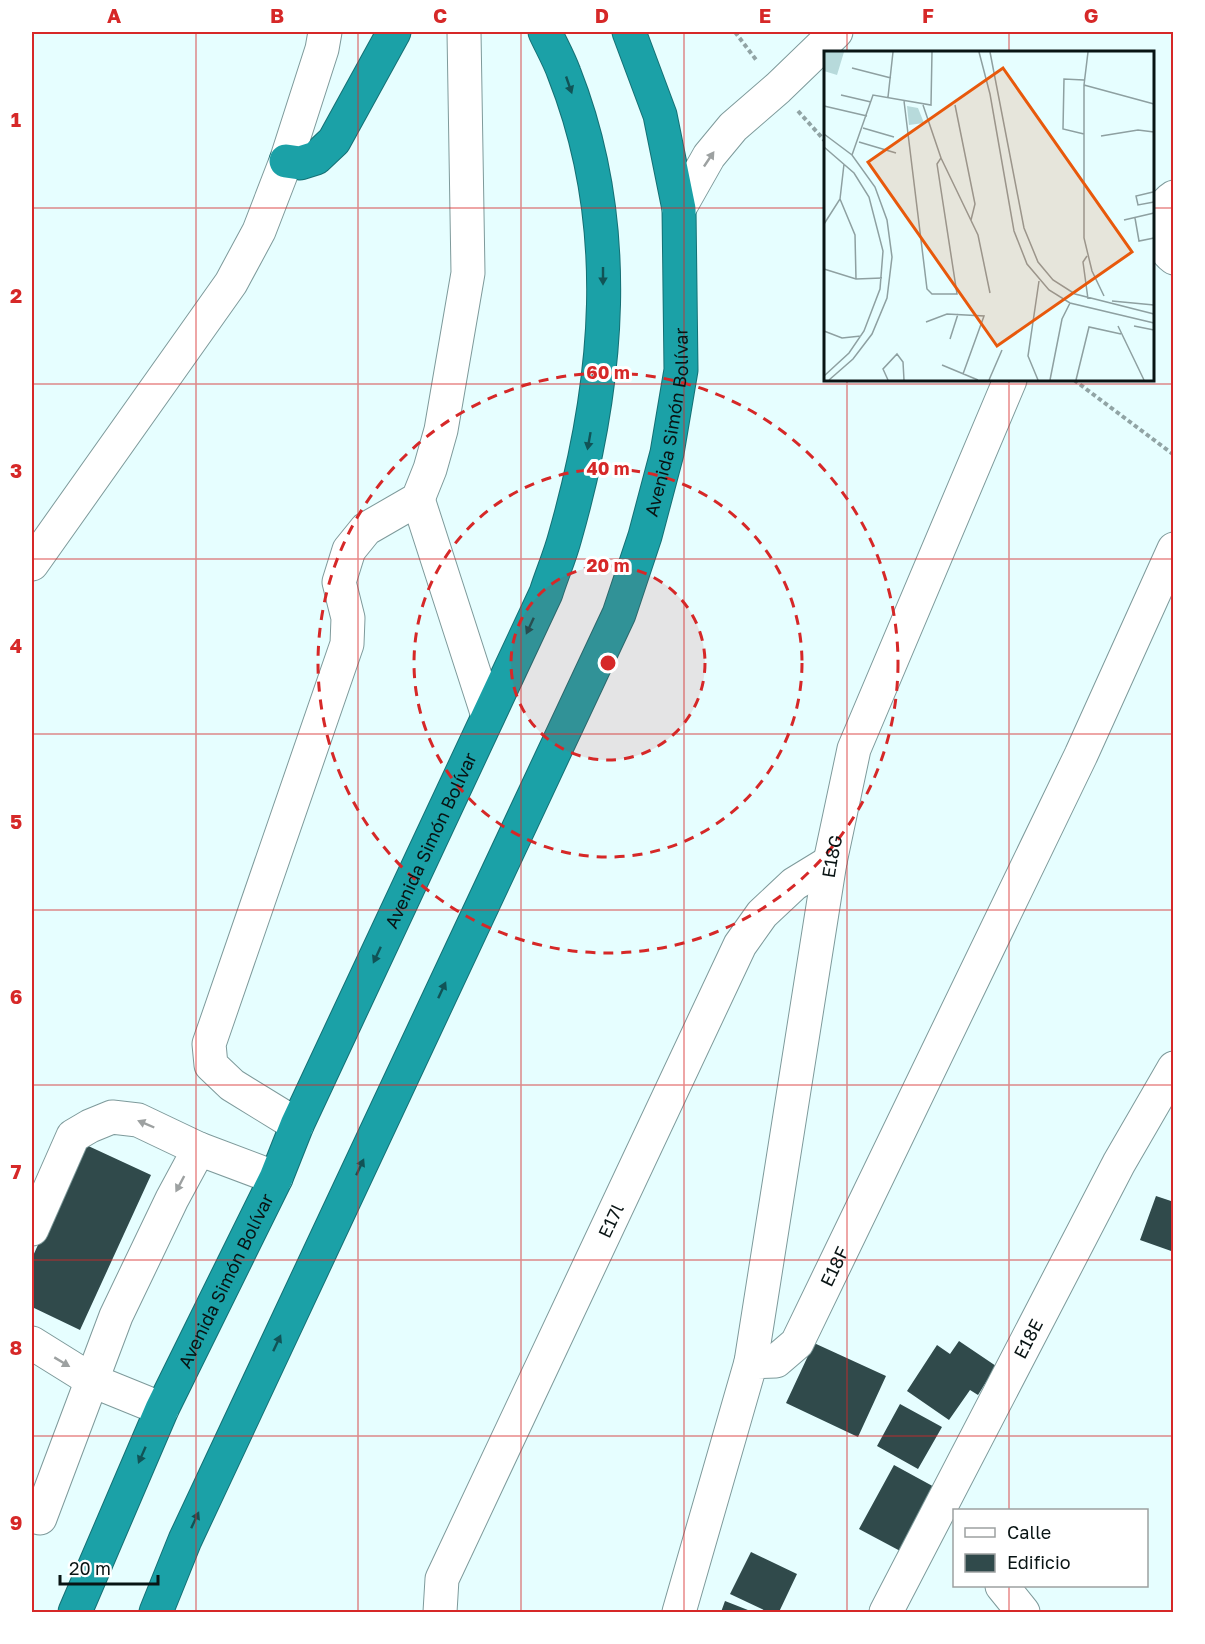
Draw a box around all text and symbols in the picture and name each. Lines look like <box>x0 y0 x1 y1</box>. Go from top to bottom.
text: A <box>107 3 121 27</box>
text: B <box>270 3 284 27</box>
text: C <box>433 3 447 27</box>
text: D <box>595 3 609 27</box>
text: E <box>759 3 771 27</box>
text: F <box>922 3 934 27</box>
text: G <box>1084 3 1098 27</box>
inset map <box>824 51 1154 381</box>
one-way arrow <box>564 76 574 94</box>
text: 1 <box>11 107 21 131</box>
one-way arrow <box>703 150 714 167</box>
one-way arrow <box>598 266 608 285</box>
text: 2 <box>10 283 22 307</box>
street label: Avenida Simón Bolívar <box>640 328 693 519</box>
text: 60 m <box>586 361 630 383</box>
one-way arrow <box>584 432 593 451</box>
text: 40 m <box>586 457 630 479</box>
text: 3 <box>10 458 22 482</box>
text: 20 m <box>587 554 629 576</box>
one-way arrow <box>526 618 535 635</box>
text: 4 <box>10 633 22 657</box>
centre of rings <box>598 653 618 673</box>
street label: Avenida Simón Bolívar <box>380 749 481 932</box>
text: 5 <box>10 809 22 833</box>
street label: E18G <box>817 833 846 879</box>
one-way arrow <box>372 947 381 964</box>
one-way arrow <box>438 981 447 998</box>
text: 6 <box>10 984 22 1008</box>
one-way arrow <box>137 1119 155 1129</box>
one-way arrow <box>355 1158 364 1175</box>
text: 7 <box>11 1159 22 1183</box>
one-way arrow <box>175 1175 185 1192</box>
street label: Avenida Simón Bolívar <box>173 1190 278 1371</box>
street label: E17l <box>593 1200 628 1241</box>
street label: E18F <box>815 1243 853 1290</box>
street label: E18E <box>1009 1315 1047 1362</box>
text: 8 <box>10 1335 22 1359</box>
one-way arrow <box>273 1335 282 1352</box>
one-way arrow <box>54 1357 70 1368</box>
one-way arrow <box>137 1446 147 1464</box>
legend <box>953 1509 1148 1587</box>
text: 9 <box>10 1510 22 1534</box>
one-way arrow <box>190 1511 199 1528</box>
text: Calle <box>1007 1521 1051 1543</box>
scale bar <box>60 1548 158 1586</box>
text: Edificio <box>1007 1551 1071 1573</box>
text: 20 m <box>69 1557 111 1579</box>

